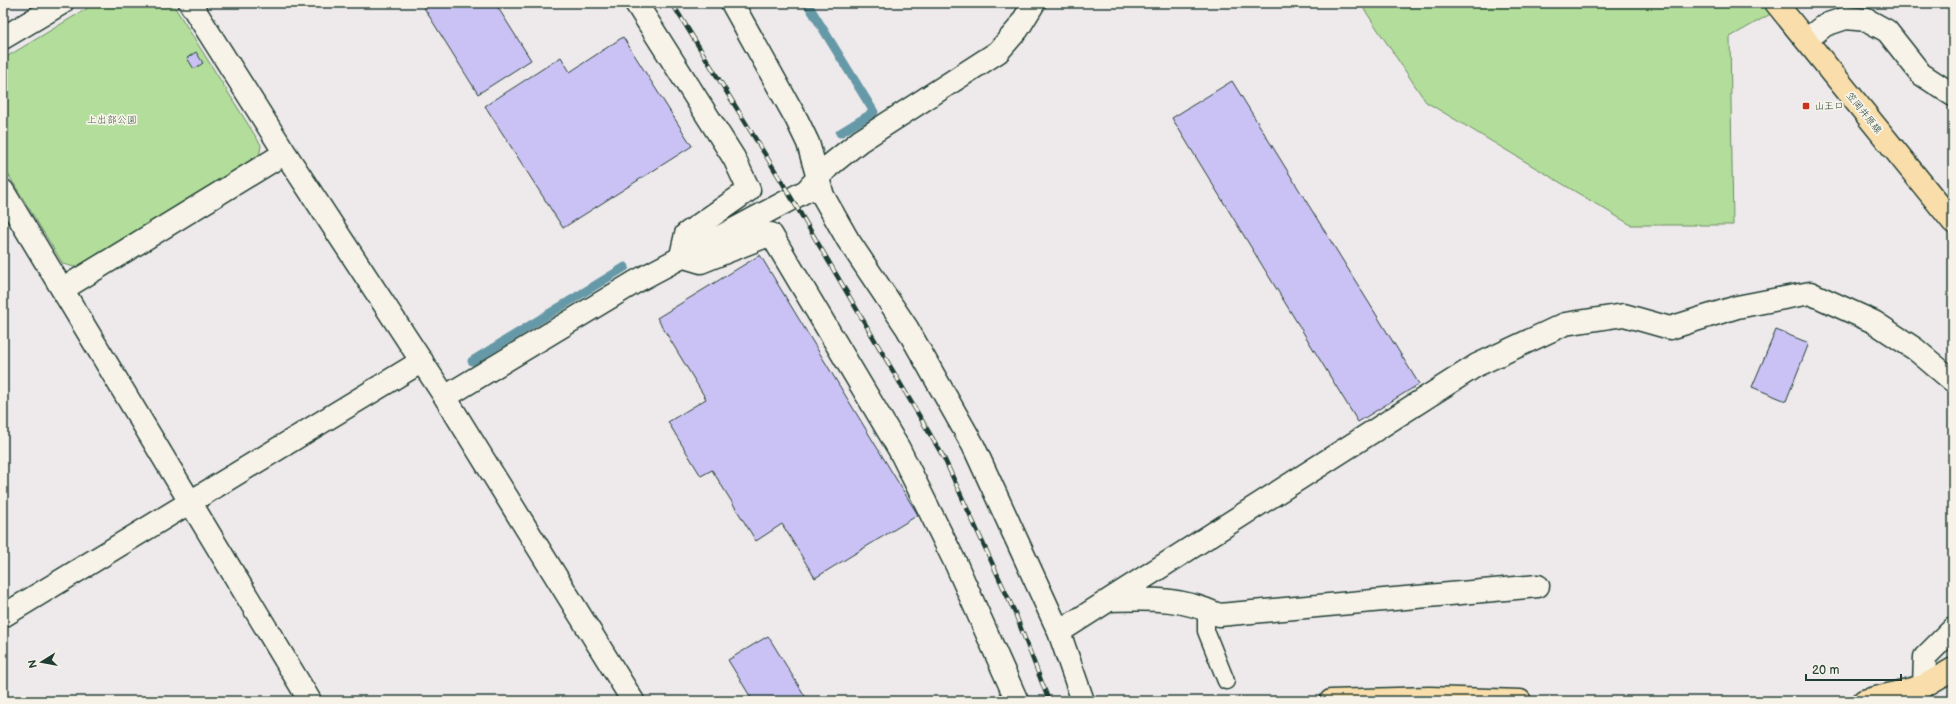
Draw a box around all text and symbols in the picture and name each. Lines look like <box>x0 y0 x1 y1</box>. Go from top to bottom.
street label: 笠岡井原線 <box>1844 90 1884 136</box>
place label: 山王口 <box>1814 100 1844 112</box>
marker: 山王口 <box>1801 101 1811 111</box>
park label: 上出部公園 <box>87 114 137 126</box>
north arrow <box>22 642 62 682</box>
scale bar <box>1806 656 1901 682</box>
text: N <box>26 659 40 669</box>
text: 20 m <box>1812 663 1839 678</box>

